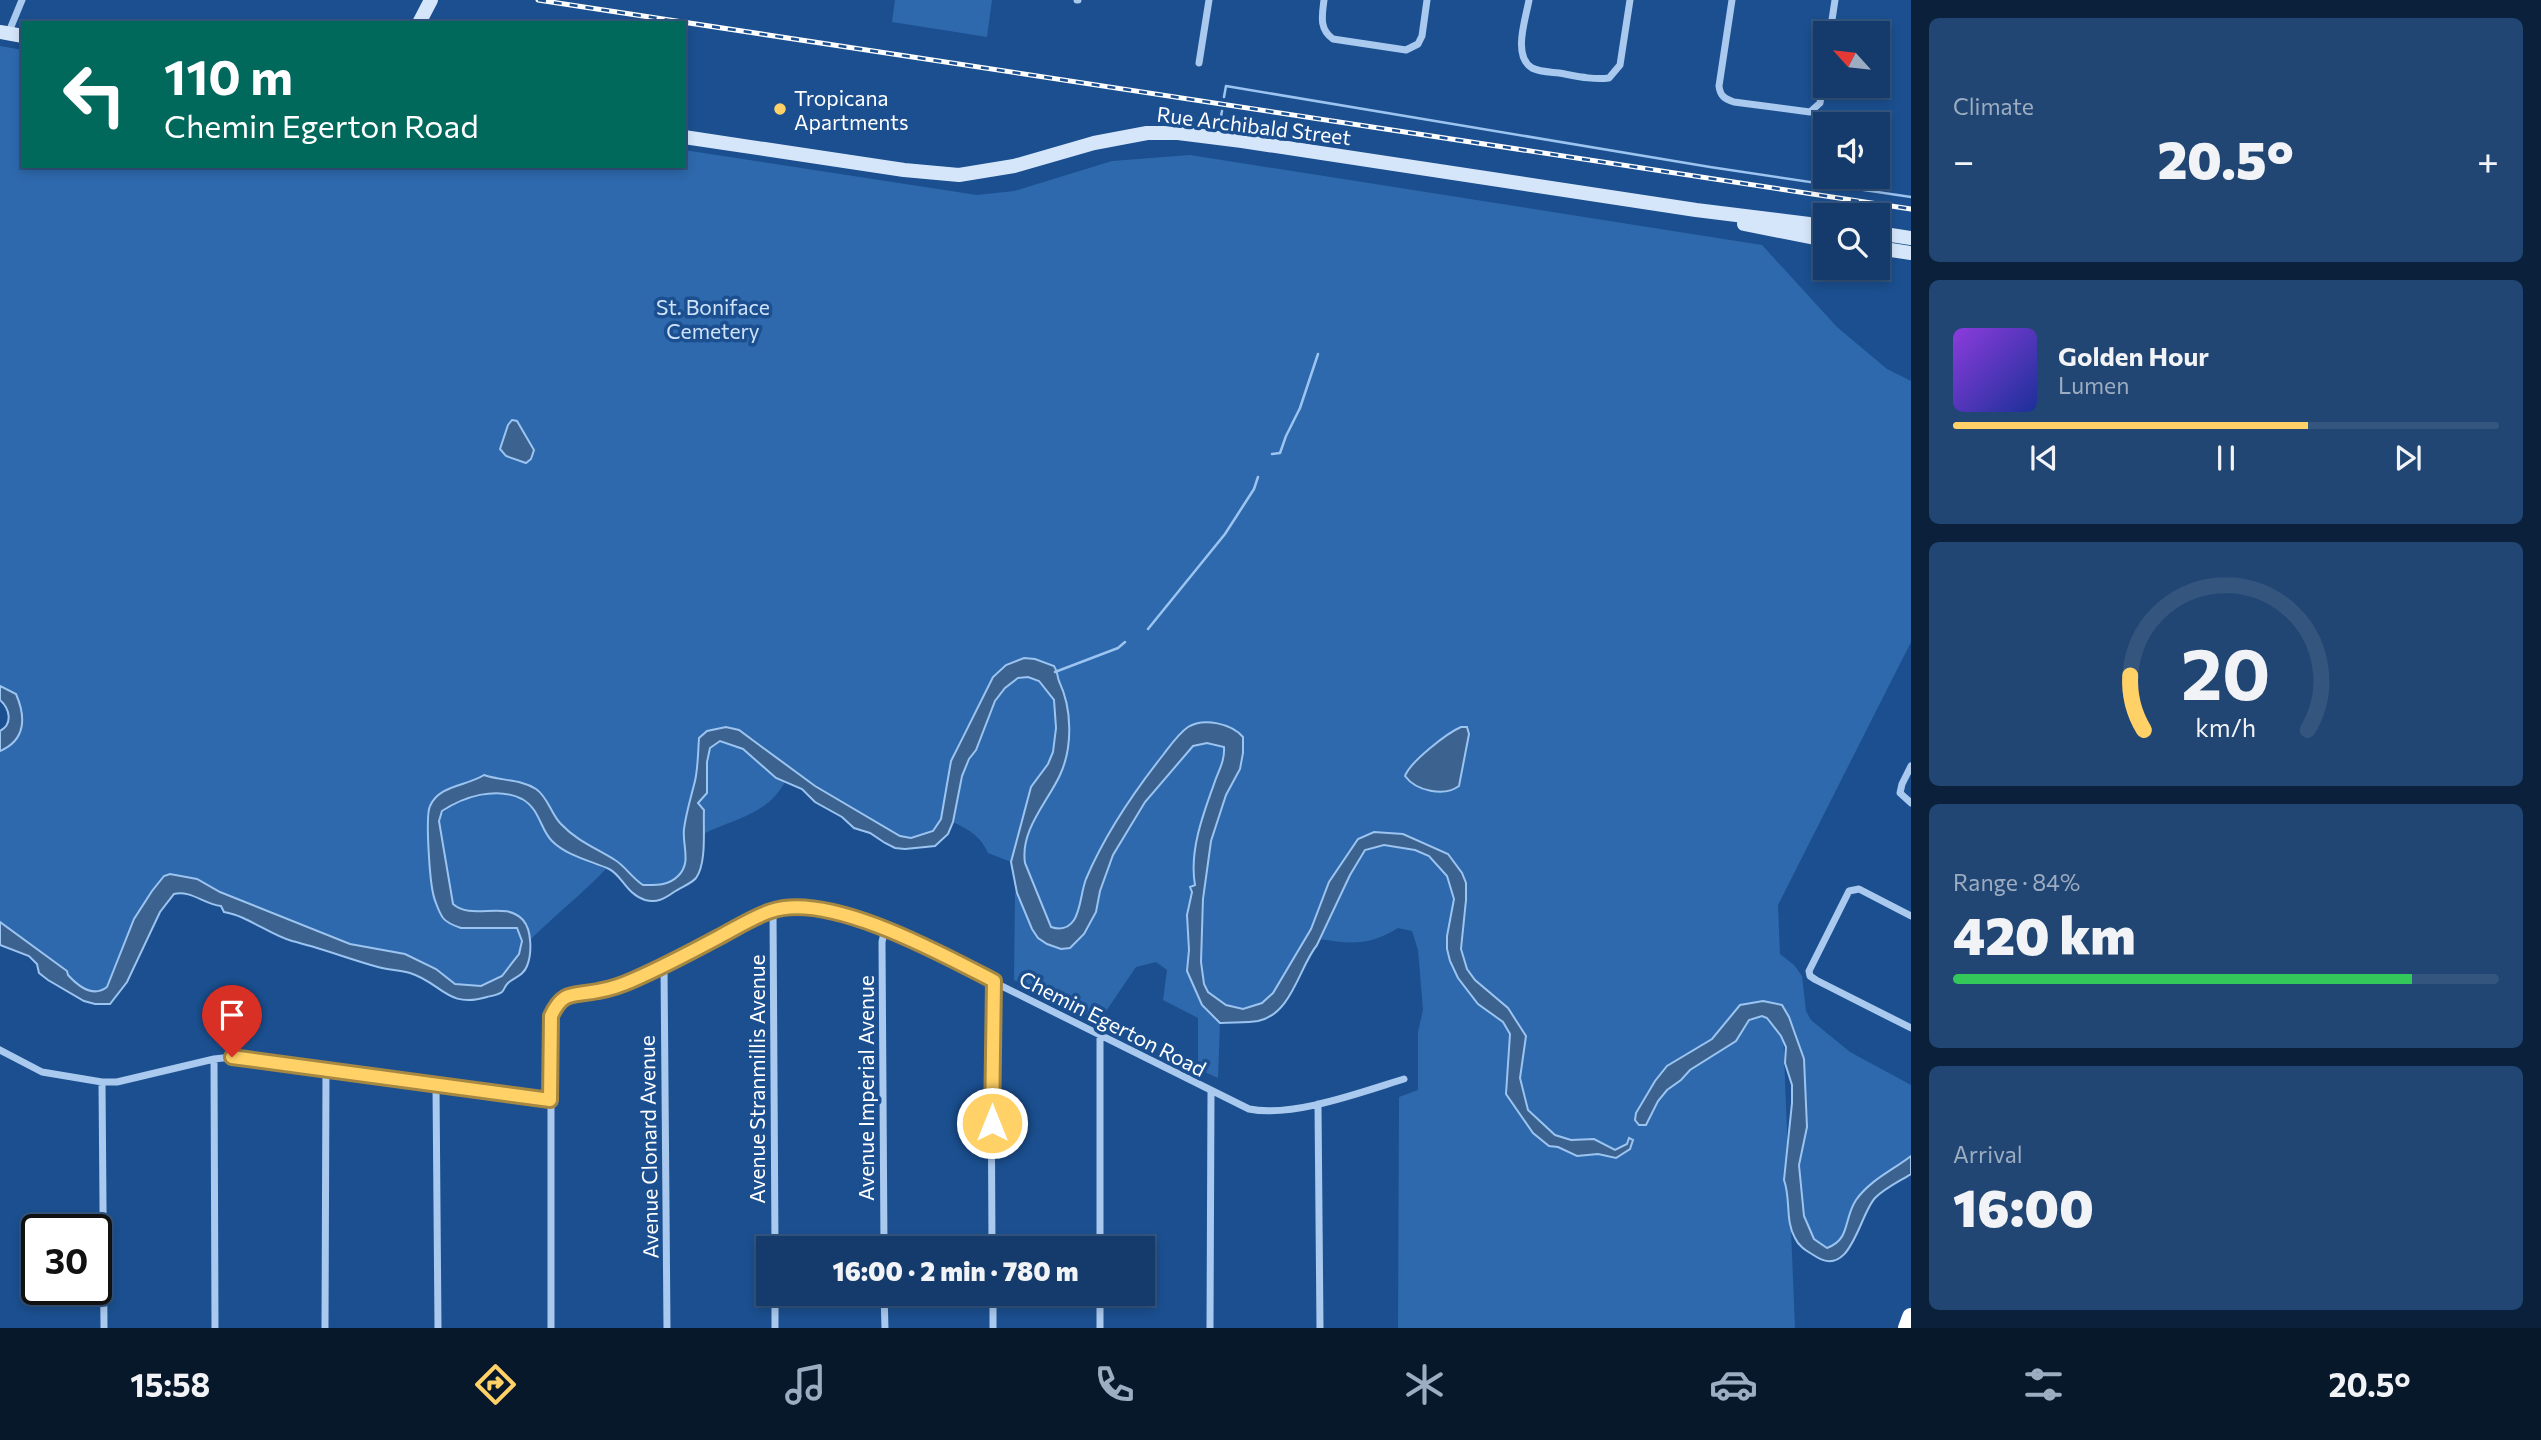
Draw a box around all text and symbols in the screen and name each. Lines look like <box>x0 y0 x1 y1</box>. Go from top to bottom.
north arrow <box>1813 21 1890 98</box>
map controls <box>1813 21 1890 280</box>
text: 110 m <box>164 45 293 105</box>
icon: left <box>49 49 140 140</box>
place label: Tropicana Apartments <box>794 85 909 134</box>
text: Climate <box>1953 92 2034 120</box>
marker: Tropicana Apartments <box>772 101 788 117</box>
street label: Rue Archibald Street <box>1156 101 1352 149</box>
text: Chemin Egerton Road <box>164 105 479 145</box>
button: sound <box>1813 112 1890 189</box>
text: 20.5° <box>2157 126 2294 190</box>
text: − <box>1953 136 1975 183</box>
text: + <box>2477 136 2499 183</box>
button: search <box>1813 203 1890 280</box>
park label: St. Boniface Cemetery <box>656 294 770 343</box>
text: Golden Hour <box>2058 340 2209 371</box>
text: Lumen <box>2058 371 2129 399</box>
icon: previous <box>2025 439 2063 477</box>
icon: pause <box>2207 439 2245 477</box>
icon: next <box>2389 439 2427 477</box>
text: 20 <box>2181 626 2271 715</box>
text: km/h <box>2196 712 2256 742</box>
text: Range · 84% <box>1953 868 2080 896</box>
text: 420 km <box>1953 902 2136 966</box>
street label: Avenue Stranmillis Avenue <box>744 954 769 1204</box>
street label: Chemin Egerton Road <box>1015 965 1211 1081</box>
street label: Avenue Imperial Avenue <box>853 975 878 1201</box>
pin <box>202 985 262 1057</box>
icon: arrive <box>213 996 251 1034</box>
street label: Avenue Clonard Avenue <box>634 1035 662 1259</box>
position arrow <box>955 1086 1029 1160</box>
text: Arrival <box>1953 1140 2023 1168</box>
text: 16:00 <box>1953 1174 2094 1238</box>
speed limit sign: 30 <box>21 1214 112 1305</box>
text: 16:00 · 2 min · 780 m <box>833 1255 1078 1286</box>
icon: directions <box>471 1360 520 1409</box>
icon: music <box>781 1360 830 1409</box>
icon: phone <box>1090 1360 1139 1409</box>
icon: climate <box>1400 1360 1449 1409</box>
icon: car <box>1709 1360 1758 1409</box>
icon: filters <box>2019 1360 2068 1409</box>
text: 15:58 <box>130 1364 210 1404</box>
text: 20.5° <box>2329 1364 2411 1404</box>

